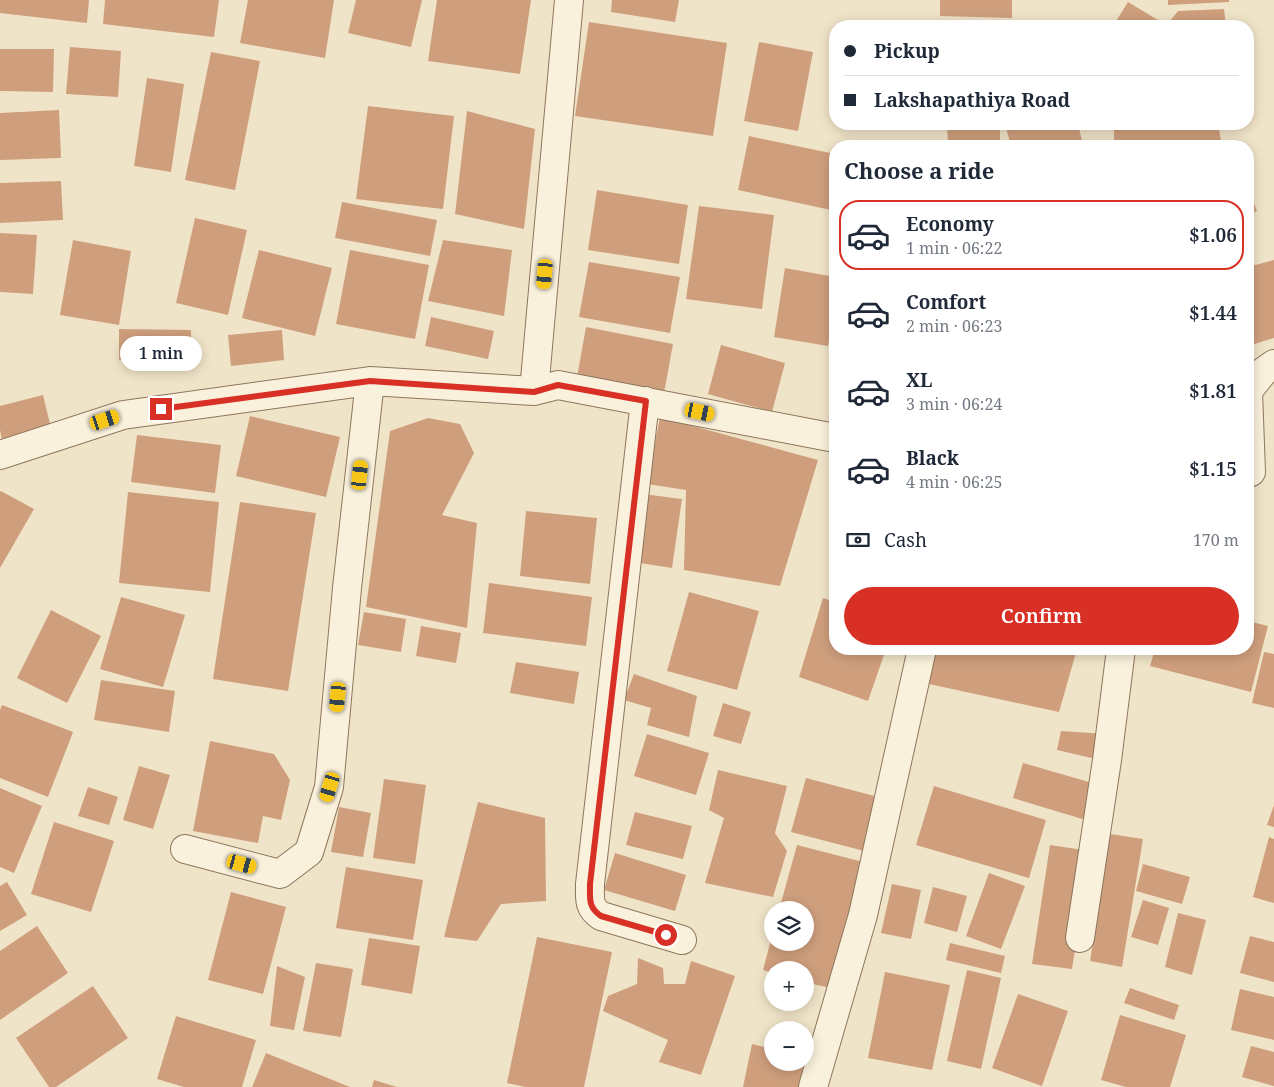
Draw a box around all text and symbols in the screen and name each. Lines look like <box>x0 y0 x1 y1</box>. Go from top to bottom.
text: Pickup <box>874 38 940 64</box>
text: Lakshapathiya Road <box>874 87 1070 113</box>
text: Choose a ride <box>844 155 994 185</box>
text: Economy <box>906 211 994 237</box>
icon: car <box>846 213 891 258</box>
text: $1.06 <box>1189 222 1237 248</box>
text: 1 min · 06:22 <box>906 237 1002 259</box>
car <box>536 258 553 290</box>
text: Comfort <box>906 289 986 315</box>
icon: car <box>846 291 891 336</box>
text: $1.44 <box>1189 300 1237 326</box>
text: 2 min · 06:23 <box>906 315 1002 337</box>
callout: 1 min <box>120 336 202 372</box>
text: 1 min <box>139 342 183 364</box>
text: XL <box>906 367 932 393</box>
icon: car <box>846 369 891 414</box>
text: $1.81 <box>1189 378 1237 404</box>
text: 3 min · 06:24 <box>906 393 1002 415</box>
route end <box>150 398 172 420</box>
car <box>683 402 716 422</box>
car <box>88 408 121 432</box>
text: Black <box>906 445 959 471</box>
icon: car <box>846 447 891 492</box>
text: $1.15 <box>1189 456 1237 482</box>
car <box>350 459 369 491</box>
text: 4 min · 06:25 <box>906 471 1002 493</box>
icon: cash <box>844 526 872 554</box>
text: Cash <box>884 527 927 553</box>
text: 170 m <box>1193 529 1239 551</box>
button: Confirm <box>844 587 1239 645</box>
car <box>329 681 346 713</box>
car <box>318 770 341 804</box>
car <box>225 853 258 875</box>
map controls <box>764 901 814 1071</box>
button: layers <box>764 901 814 951</box>
route start <box>655 924 677 946</box>
button: + <box>764 961 814 1011</box>
button: − <box>764 1021 814 1071</box>

